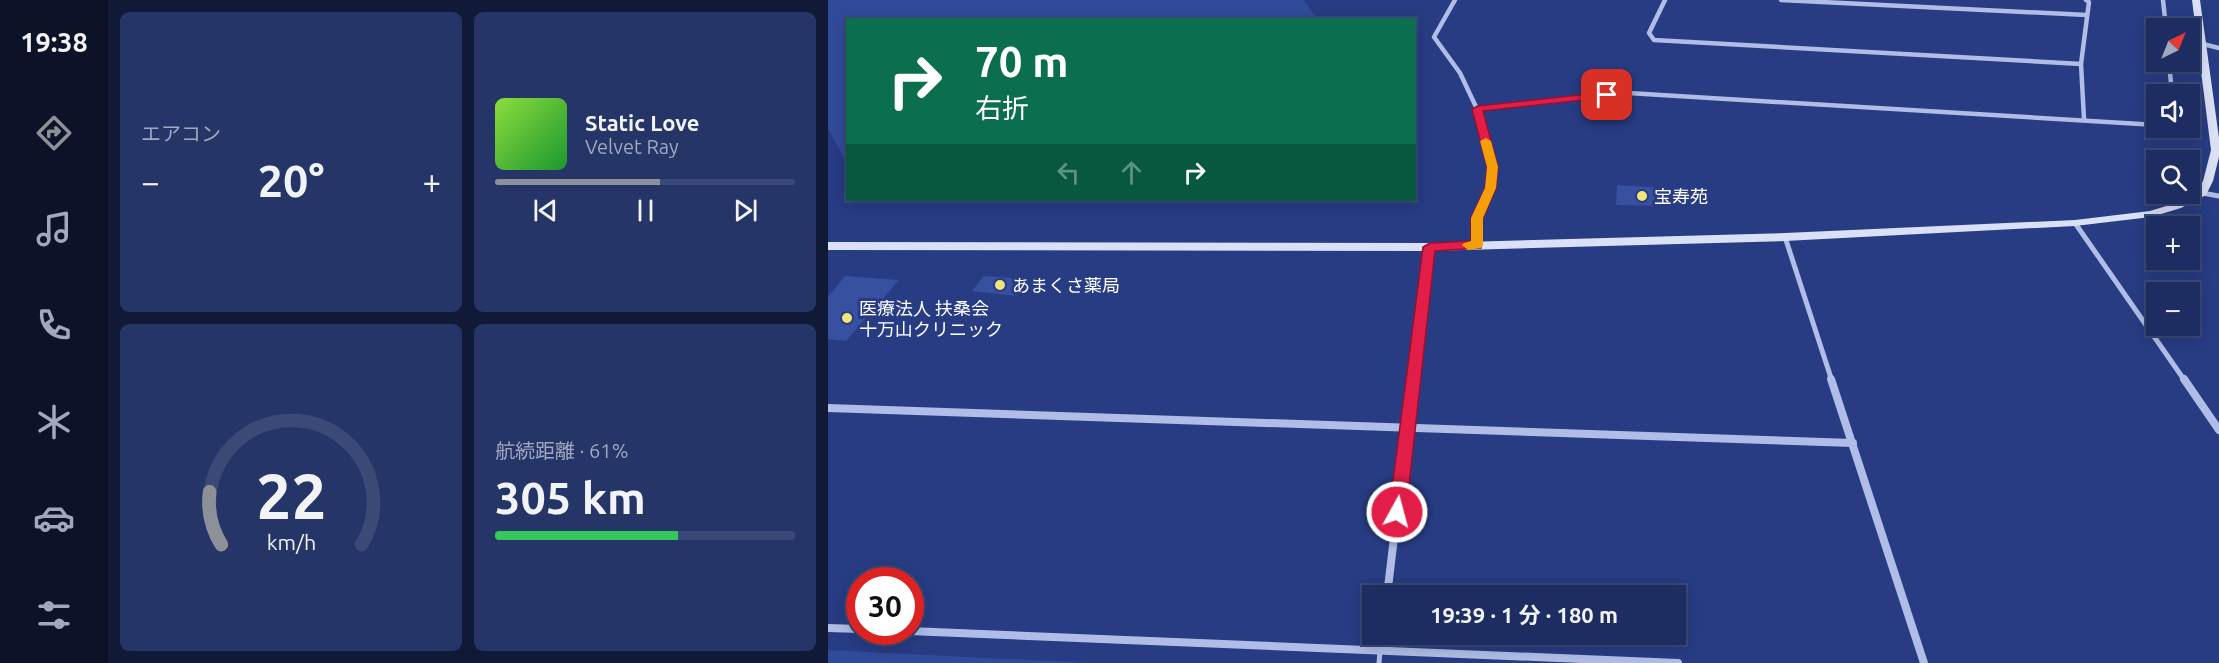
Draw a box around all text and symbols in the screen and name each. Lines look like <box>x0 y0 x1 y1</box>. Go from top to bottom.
north arrow <box>2146 18 2200 72</box>
map controls <box>2146 18 2200 336</box>
text: 19:38 <box>20 27 88 57</box>
text: 70 m <box>975 38 1069 85</box>
icon: right <box>876 42 954 120</box>
pin <box>1581 69 1632 120</box>
icon: arrive <box>1590 78 1623 111</box>
button: sound <box>2146 84 2200 138</box>
text: 右折 <box>975 93 1029 123</box>
text: Static Love <box>585 110 700 135</box>
icon: directions <box>33 112 75 154</box>
text: エアコン <box>141 122 221 145</box>
text: Velvet Ray <box>585 135 679 158</box>
button: search <box>2146 150 2200 204</box>
text: 20° <box>258 155 324 206</box>
icon: left <box>1052 156 1085 189</box>
icon: ahead <box>1115 156 1148 189</box>
icon: right <box>1178 156 1211 189</box>
text: − <box>141 163 160 200</box>
text: + <box>422 163 441 200</box>
place label: 宝寿苑 <box>1654 186 1708 206</box>
marker: 宝寿苑 <box>1635 189 1649 203</box>
icon: previous <box>529 194 562 227</box>
icon: pause <box>629 194 662 227</box>
icon: next <box>729 194 762 227</box>
icon: music <box>33 208 75 250</box>
button: + <box>2146 216 2200 270</box>
place label: あまくさ薬局 <box>1012 275 1120 295</box>
marker: あまくさ薬局 <box>993 278 1007 292</box>
button: − <box>2146 282 2200 336</box>
place label: 医療法人 扶桑会 十万山クリニック <box>859 298 1003 339</box>
icon: phone <box>33 304 75 346</box>
marker: 医療法人 扶桑会 十万山クリニック <box>840 311 854 325</box>
icon: climate <box>33 401 75 443</box>
text: 航続距離 · 61% <box>495 439 628 462</box>
text: 22 <box>256 461 326 531</box>
text: 305 km <box>495 472 646 523</box>
position arrow <box>1365 480 1429 544</box>
icon: car <box>33 497 75 539</box>
text: km/h <box>266 530 316 554</box>
speed limit sign: 30 <box>846 567 924 645</box>
icon: filters <box>33 594 75 636</box>
text: 19:39 · 1 分 · 180 m <box>1430 602 1618 627</box>

